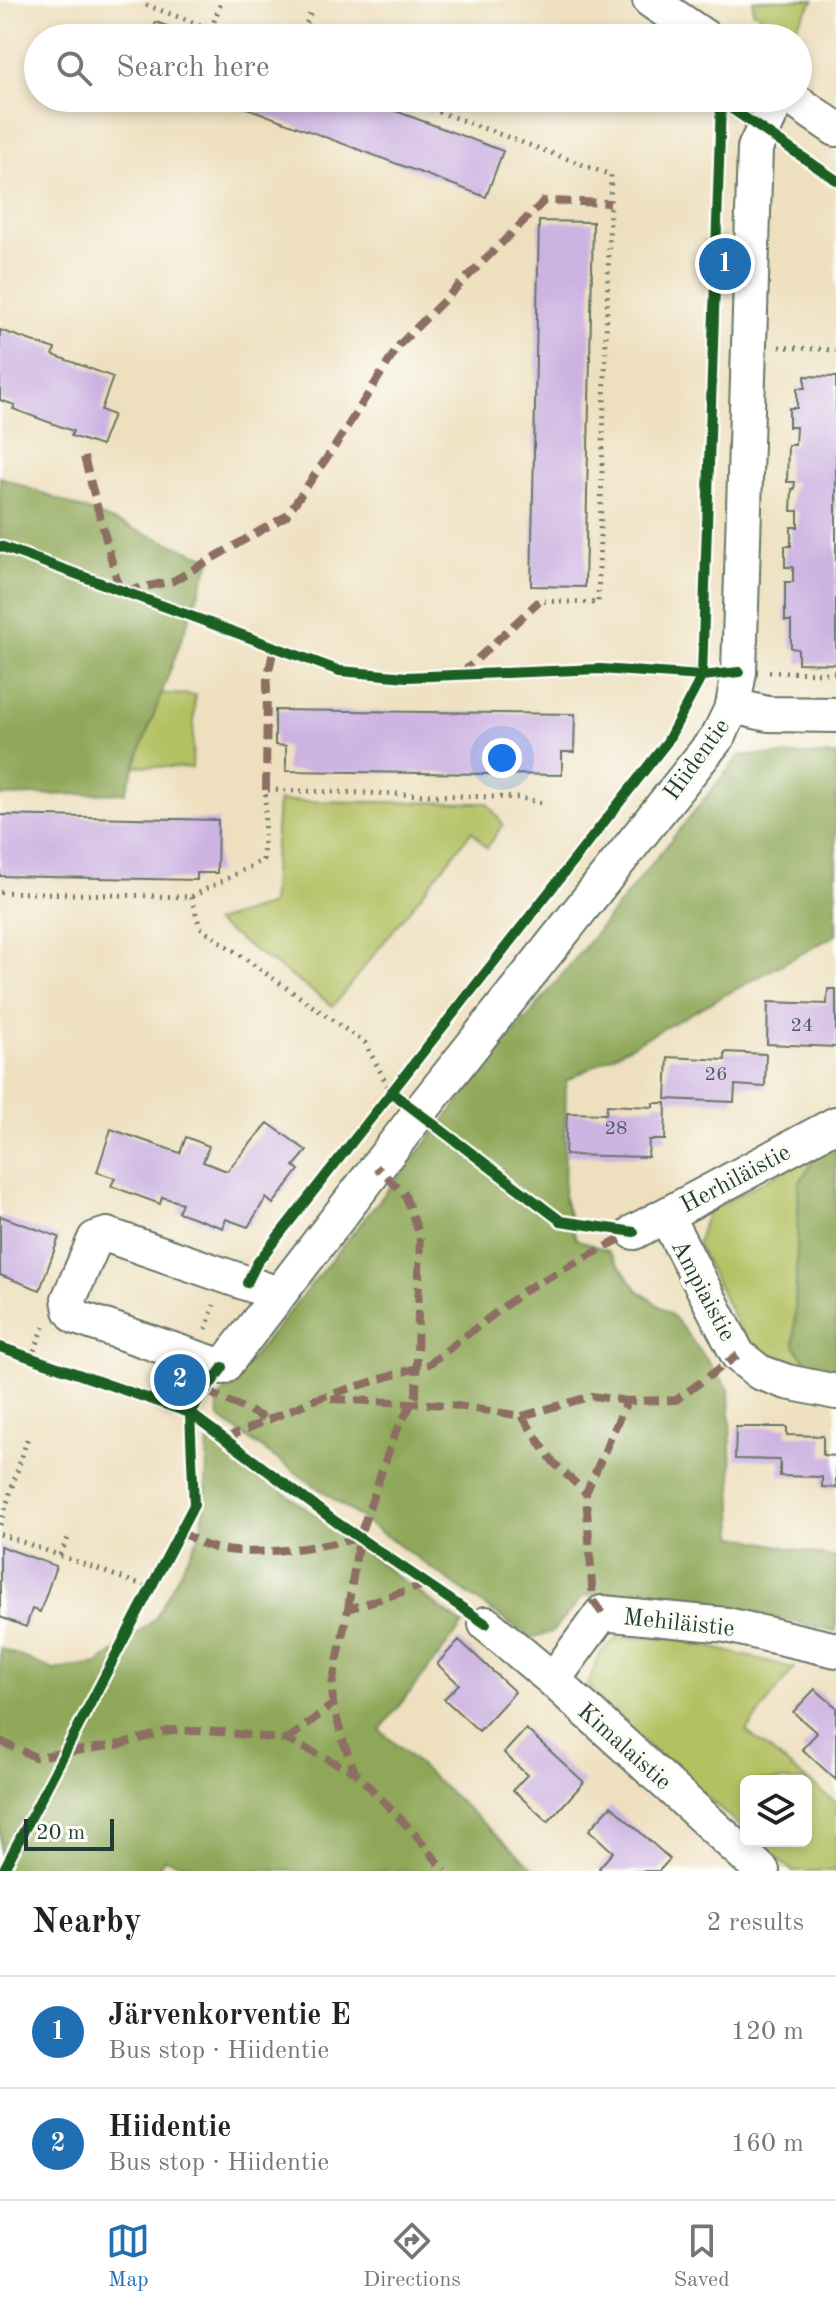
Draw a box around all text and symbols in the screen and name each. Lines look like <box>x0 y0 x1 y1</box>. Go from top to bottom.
search box <box>24 24 812 112</box>
icon: search <box>52 46 96 90</box>
text: Search here <box>116 53 270 83</box>
pin: 1 <box>699 234 751 294</box>
street label: Hiidentie <box>660 715 735 805</box>
your location <box>482 738 522 778</box>
house number: 24 <box>790 1016 814 1036</box>
house number: 26 <box>704 1065 728 1085</box>
house number: 28 <box>604 1119 628 1139</box>
street label: Herhiläistie <box>677 1141 795 1219</box>
street label: Ampiaistie <box>666 1236 739 1346</box>
pin: 2 <box>154 1350 206 1410</box>
street label: Mehiläistie <box>622 1606 736 1642</box>
street label: Kimalaistie <box>572 1700 675 1795</box>
map controls <box>740 1775 812 1847</box>
button: layers <box>740 1775 812 1847</box>
scale bar <box>24 1815 114 1851</box>
text: 20 m <box>36 1822 85 1844</box>
text: Nearby <box>32 1906 142 1940</box>
text: 2 results <box>706 1910 804 1936</box>
text: Järvenkorventie E <box>108 2001 351 2031</box>
text: 1 <box>50 2019 66 2045</box>
text: 120 m <box>731 2019 804 2045</box>
text: Bus stop · Hiidentie <box>108 2038 329 2064</box>
text: Hiidentie <box>108 2113 231 2143</box>
text: 2 <box>50 2131 66 2157</box>
text: 160 m <box>731 2131 804 2157</box>
text: Bus stop · Hiidentie <box>108 2150 329 2176</box>
tab: Map <box>106 2219 150 2294</box>
tab: Directions <box>363 2219 461 2294</box>
tab: Saved <box>674 2219 730 2294</box>

